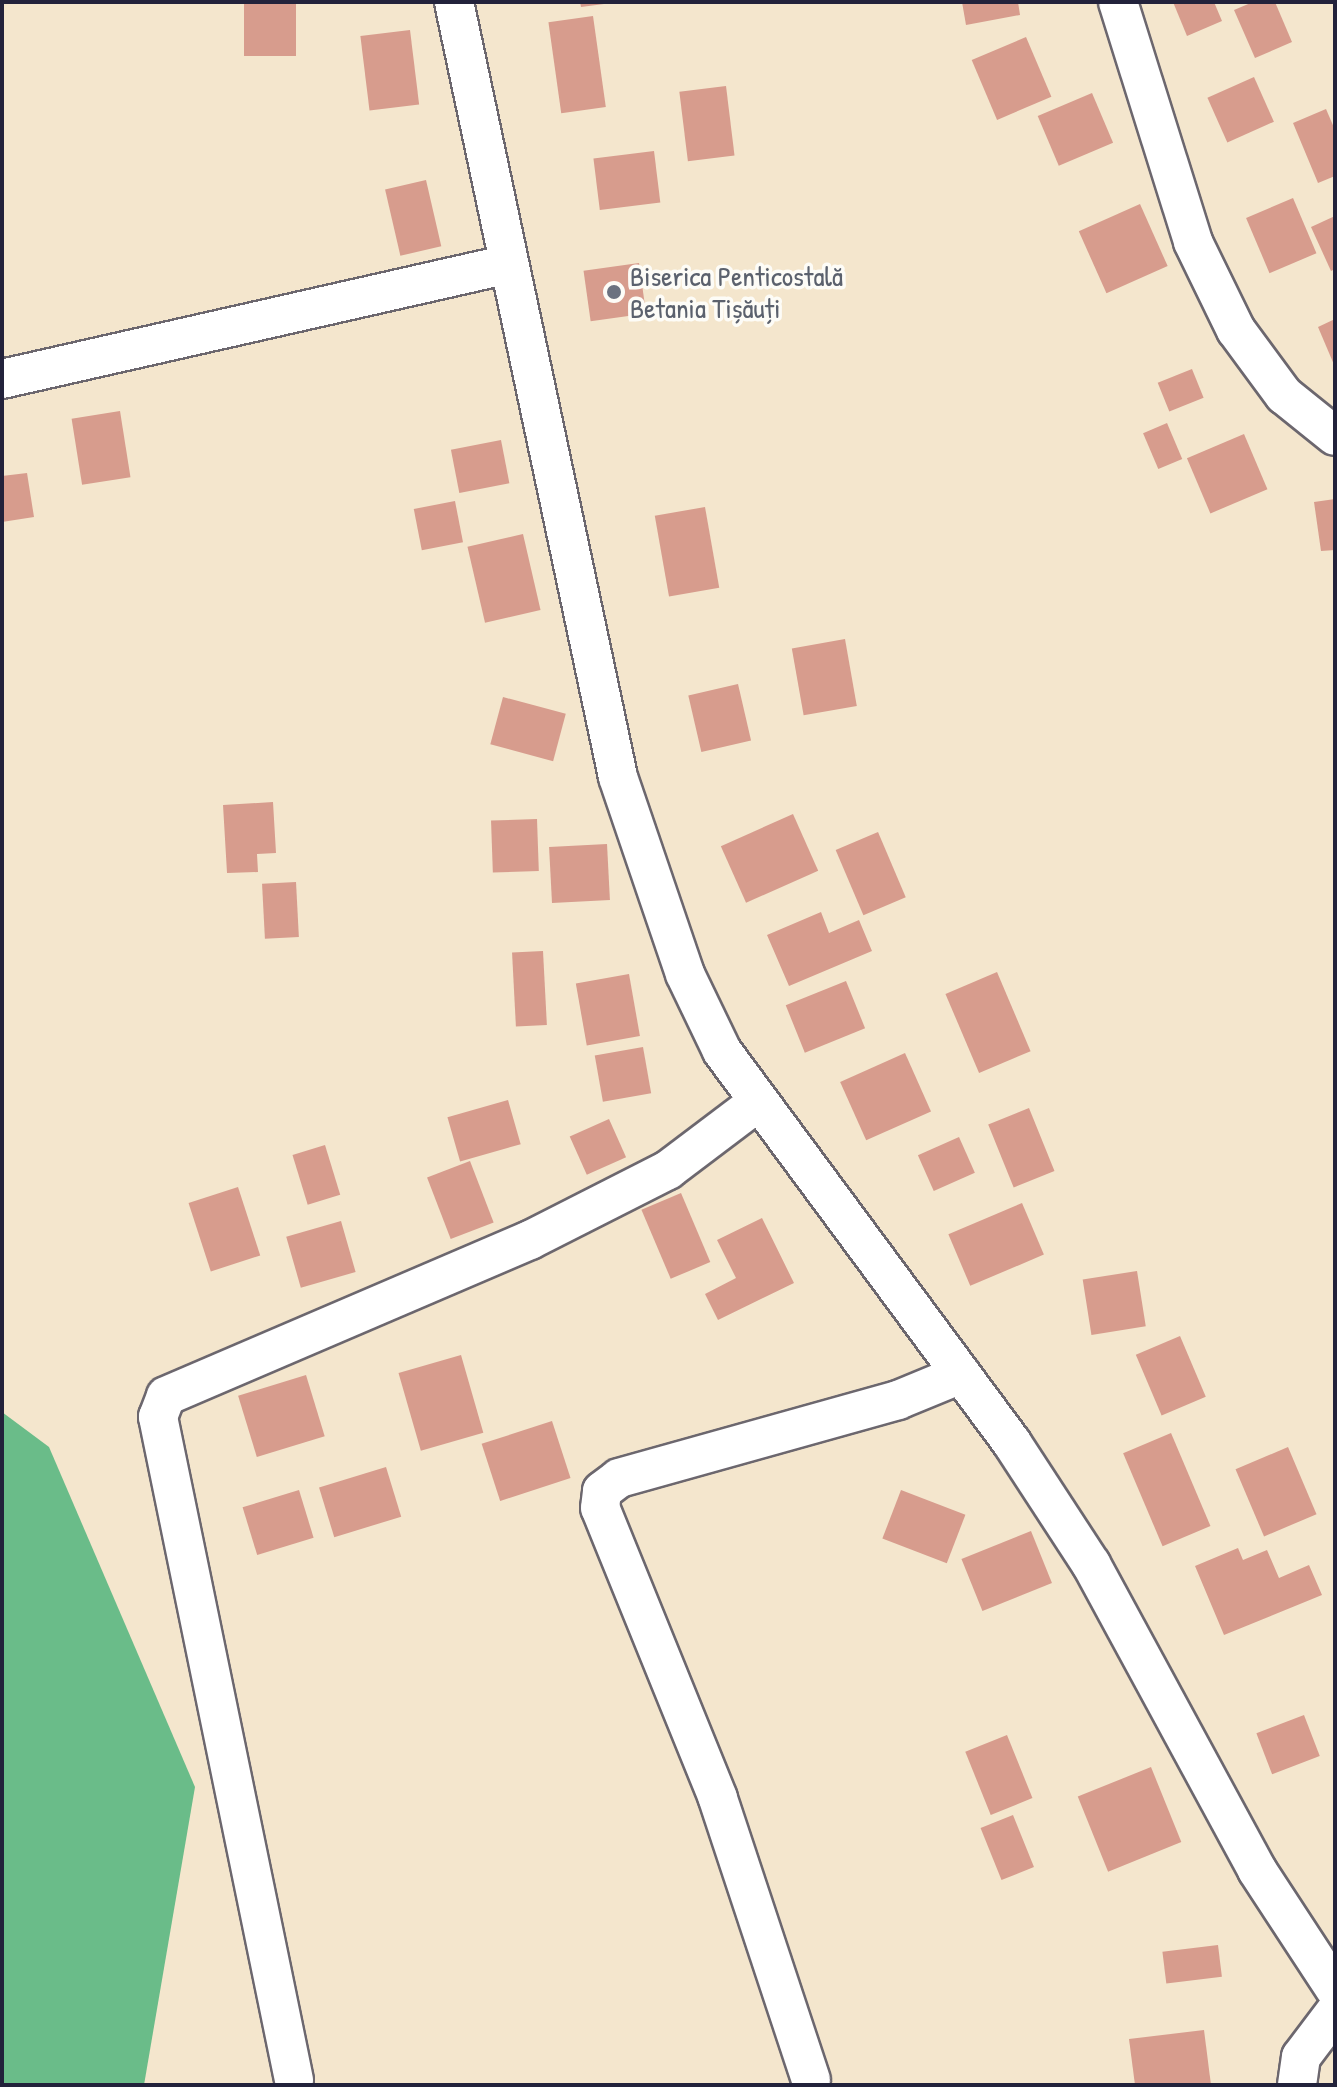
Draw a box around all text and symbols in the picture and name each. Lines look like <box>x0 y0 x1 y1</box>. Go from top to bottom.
place label: Biserica Penticostală Betania Tișăuți <box>630 259 843 325</box>
marker: Biserica Penticostală Betania Tișăuți <box>605 283 623 301</box>

